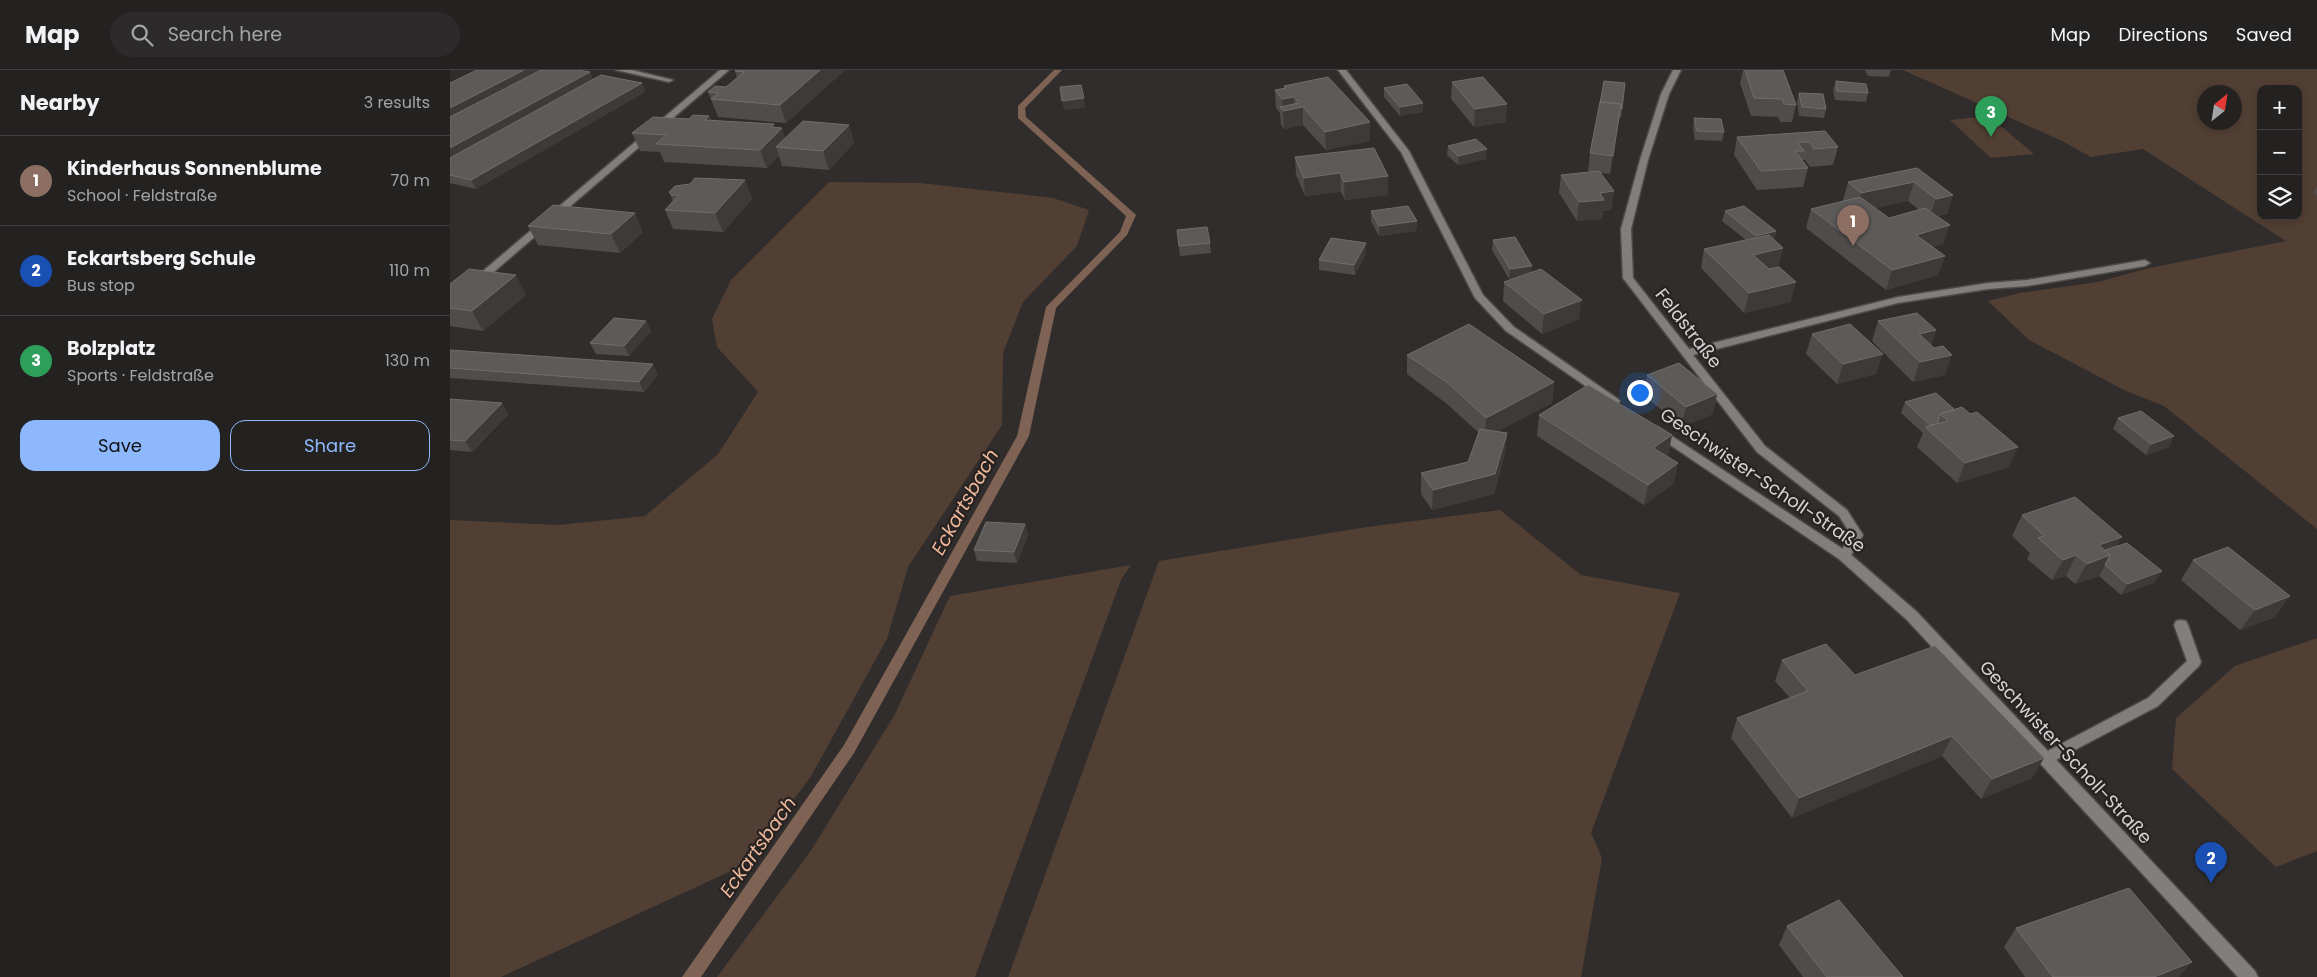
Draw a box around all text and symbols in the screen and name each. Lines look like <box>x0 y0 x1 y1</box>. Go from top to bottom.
search box <box>110 12 460 57</box>
text: Map <box>25 18 80 51</box>
icon: search <box>128 21 156 49</box>
text: Search here <box>168 21 282 48</box>
text: Map <box>2051 22 2090 47</box>
text: Directions <box>2118 22 2208 47</box>
text: Saved <box>2236 22 2292 47</box>
north arrow <box>2197 85 2242 130</box>
map controls <box>2257 85 2302 220</box>
button: + <box>2257 85 2302 130</box>
text: Nearby <box>20 88 100 117</box>
text: 3 results <box>364 91 430 114</box>
pin: 3 <box>1975 96 2007 137</box>
button: − <box>2257 130 2302 175</box>
text: Kinderhaus Sonnenblume <box>67 155 322 182</box>
text: 1 <box>33 169 39 192</box>
text: 70 m <box>390 169 430 192</box>
button: layers <box>2257 175 2302 220</box>
text: School · Feldstraße <box>67 184 217 207</box>
pin: 1 <box>1837 205 1869 246</box>
text: Eckartsberg Schule <box>67 245 256 272</box>
text: 2 <box>31 259 41 282</box>
text: 110 m <box>389 259 430 282</box>
text: Bus stop <box>67 274 135 297</box>
street label: Feldstraße <box>1650 283 1728 373</box>
text: Bolzplatz <box>67 335 155 362</box>
text: 3 <box>31 349 41 372</box>
text: 130 m <box>385 349 430 372</box>
text: Sports · Feldstraße <box>67 364 214 387</box>
your location <box>1627 380 1653 406</box>
street label: Geschwister-Scholl-Straße <box>1655 402 1871 558</box>
button: Save <box>20 420 220 471</box>
button: Share <box>230 420 430 471</box>
water label: Eckartsbach <box>925 444 1005 560</box>
street label: Geschwister-Scholl-Straße <box>1974 655 2158 849</box>
water label: Eckartsbach <box>713 791 803 903</box>
pin: 2 <box>2195 842 2227 883</box>

